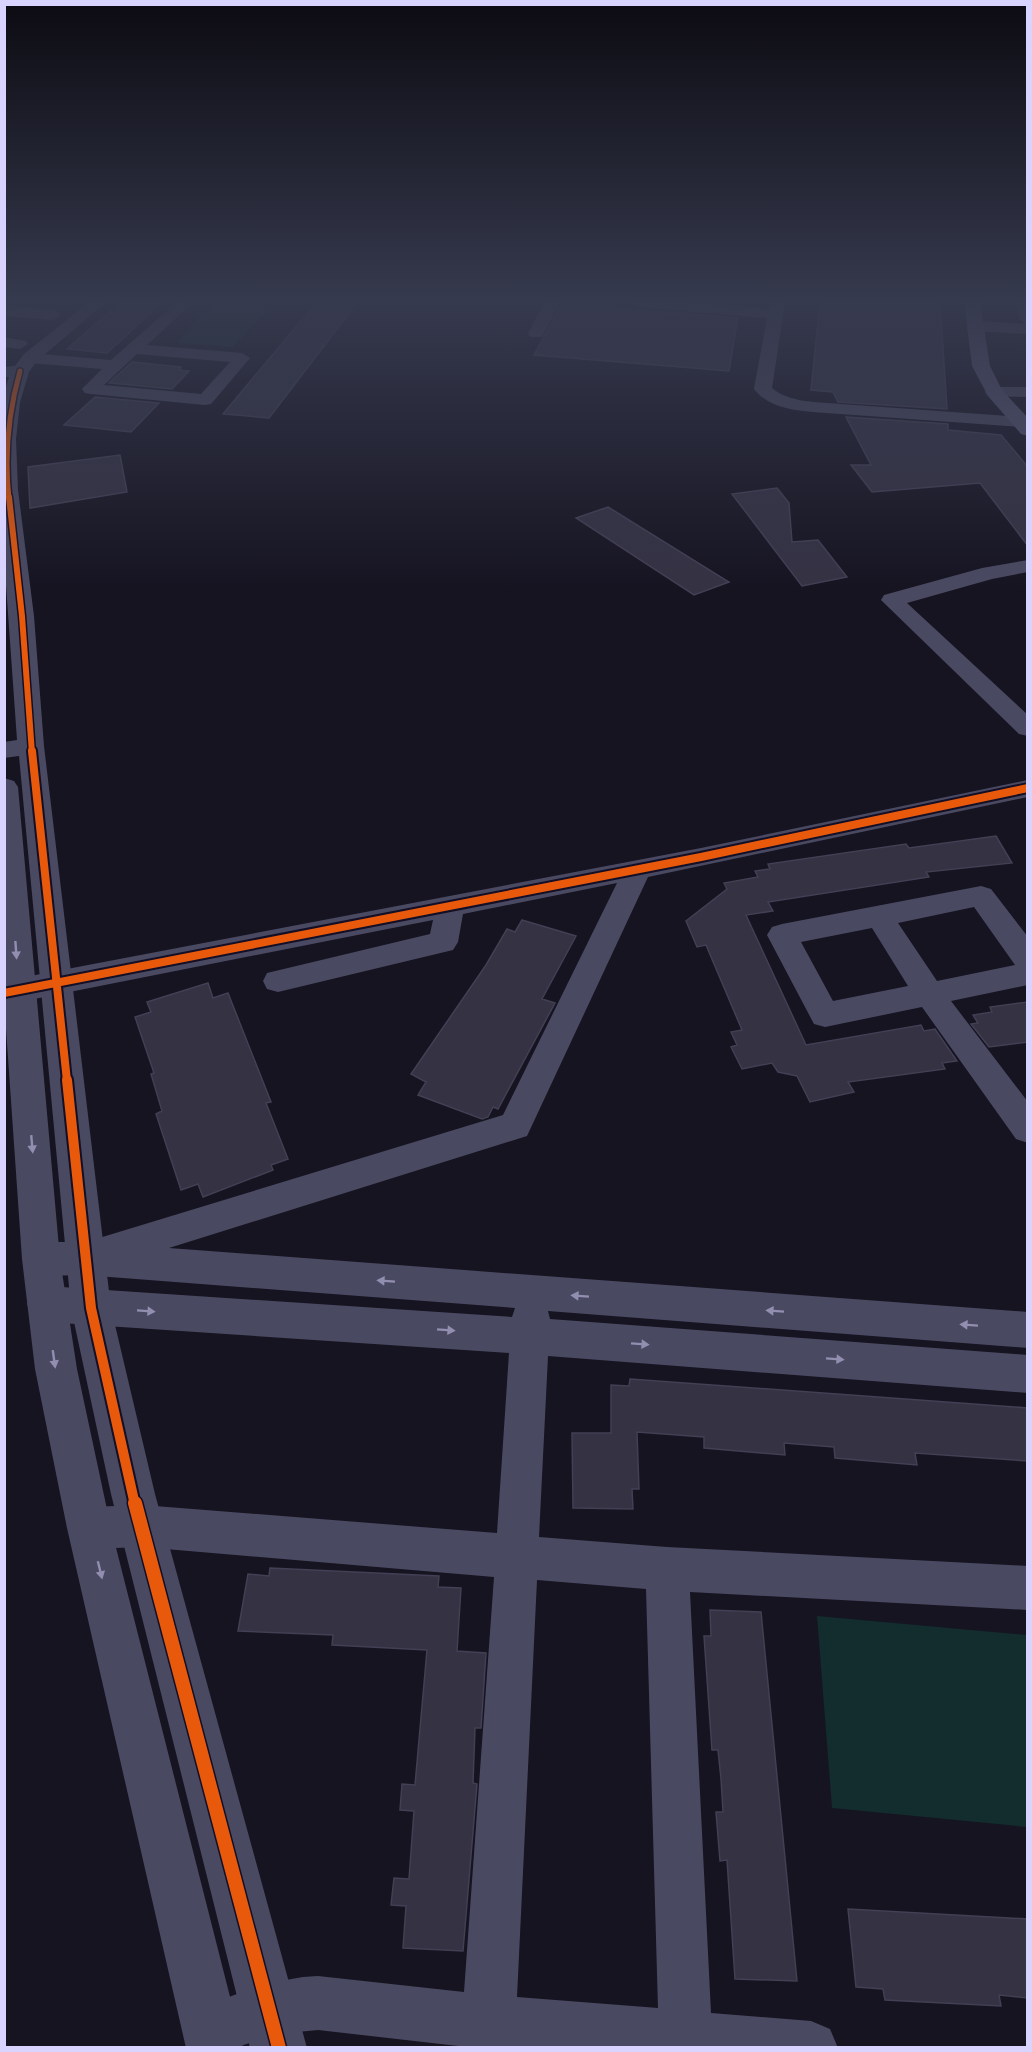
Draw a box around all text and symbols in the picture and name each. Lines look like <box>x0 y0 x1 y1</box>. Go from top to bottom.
one-way arrow <box>11 941 21 960</box>
one-way arrow <box>27 1135 36 1154</box>
one-way arrow <box>376 1276 395 1286</box>
one-way arrow <box>571 1291 590 1300</box>
one-way arrow <box>765 1306 784 1315</box>
one-way arrow <box>137 1307 156 1316</box>
one-way arrow <box>960 1321 979 1330</box>
one-way arrow <box>436 1326 455 1335</box>
one-way arrow <box>631 1340 650 1349</box>
one-way arrow <box>50 1350 59 1369</box>
one-way arrow <box>825 1355 844 1364</box>
one-way arrow <box>95 1561 105 1579</box>

